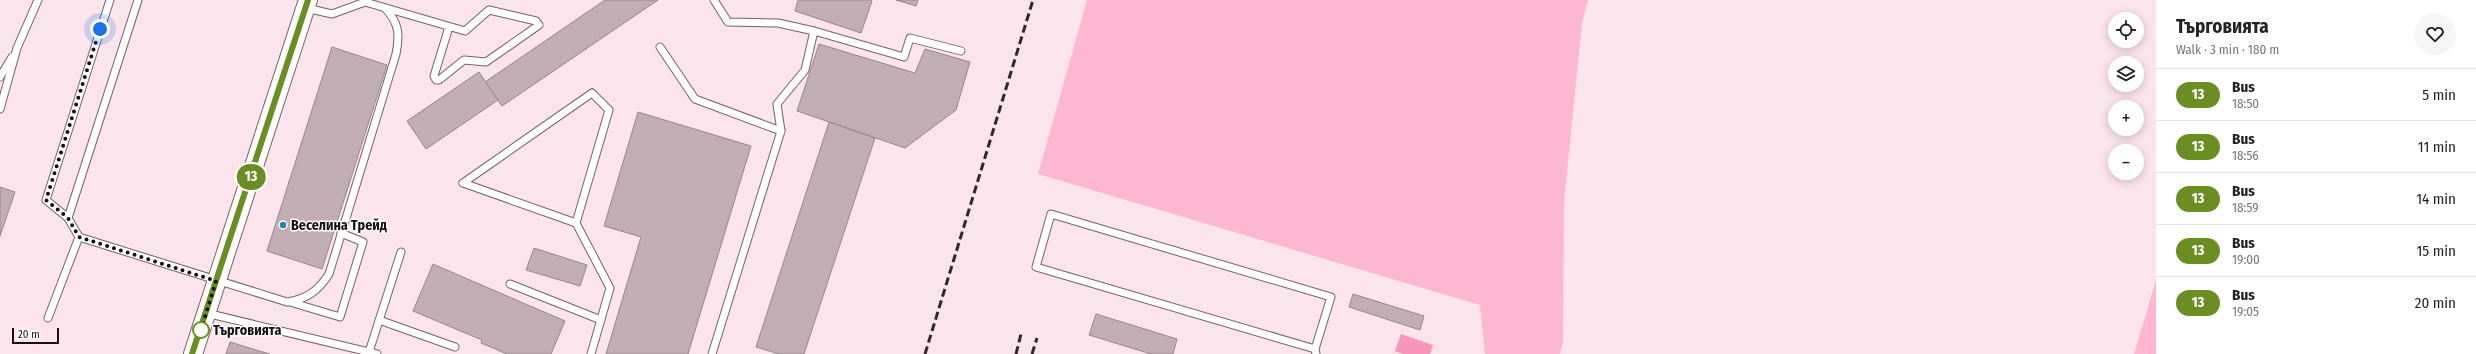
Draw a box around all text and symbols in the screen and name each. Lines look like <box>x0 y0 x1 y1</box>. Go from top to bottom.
map controls <box>2108 12 2144 180</box>
button: locate <box>2108 12 2144 48</box>
button: heart <box>2414 13 2456 55</box>
text: Търговията <box>2176 15 2269 38</box>
your location <box>90 19 110 39</box>
text: Walk · 3 min · 180 m <box>2176 42 2279 57</box>
button: layers <box>2108 56 2144 92</box>
text: Bus <box>2232 78 2255 96</box>
text: 13 <box>2192 86 2204 103</box>
text: 5 min <box>2422 86 2456 104</box>
text: 18:50 <box>2232 96 2259 111</box>
button: + <box>2108 100 2144 136</box>
text: Bus <box>2232 130 2255 148</box>
text: 13 <box>2192 138 2204 155</box>
text: 11 min <box>2418 138 2456 156</box>
button: − <box>2108 144 2144 180</box>
text: 18:56 <box>2232 148 2259 163</box>
line badge: 13 <box>233 164 269 190</box>
text: 13 <box>245 168 257 185</box>
text: Bus <box>2232 182 2255 200</box>
text: 13 <box>2192 190 2204 207</box>
text: 14 min <box>2416 190 2456 208</box>
text: 18:59 <box>2232 200 2258 215</box>
place label: Веселина Трейд <box>291 217 387 234</box>
marker: Веселина Трейд <box>278 220 288 230</box>
text: Bus <box>2232 234 2255 252</box>
text: 13 <box>2192 242 2204 259</box>
text: 15 min <box>2417 242 2456 260</box>
text: 19:00 <box>2232 252 2260 267</box>
text: Bus <box>2232 286 2255 304</box>
text: 13 <box>2192 294 2204 311</box>
text: 20 min <box>2415 294 2456 312</box>
text: 19:05 <box>2232 304 2259 319</box>
marker: Търговията <box>192 321 210 339</box>
place label: Търговията <box>213 322 281 339</box>
scale bar <box>12 326 59 345</box>
text: 20 m <box>18 328 40 341</box>

